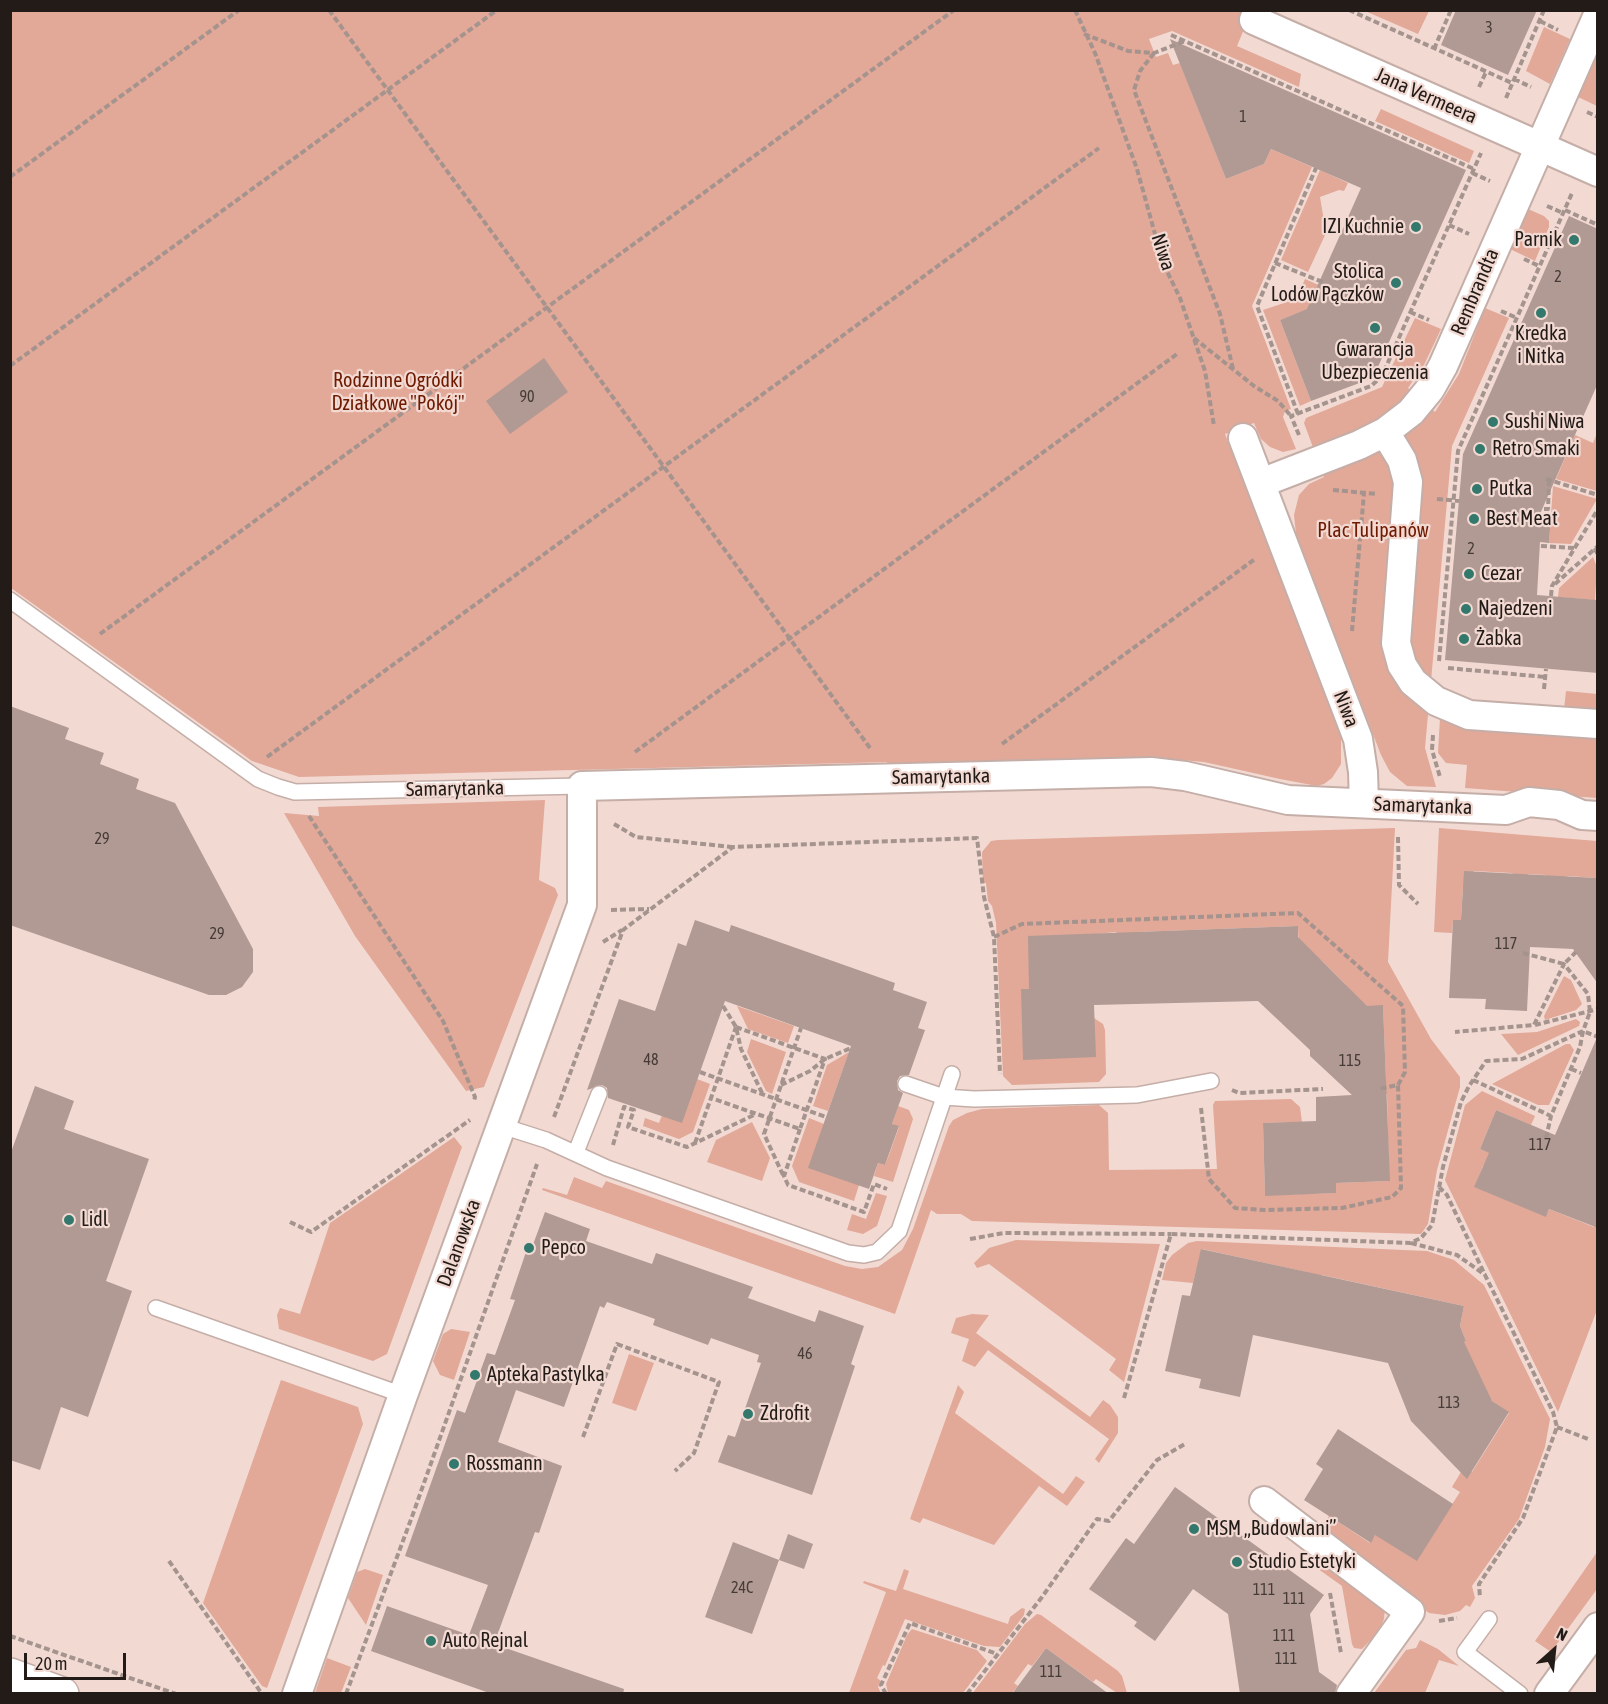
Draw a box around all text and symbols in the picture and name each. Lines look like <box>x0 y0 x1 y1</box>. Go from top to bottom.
house number: 3 <box>1485 18 1493 38</box>
street label: Jana Vermeera <box>1371 63 1481 129</box>
house number: 1 <box>1239 107 1247 127</box>
place label: IZI Kuchnie <box>1322 215 1404 239</box>
marker: IZI Kuchnie <box>1409 220 1423 234</box>
place label: Parnik <box>1514 228 1562 252</box>
street label: Niwa <box>1146 230 1180 274</box>
marker: Parnik <box>1567 233 1581 247</box>
street label: Rembrandta <box>1446 245 1504 339</box>
place label: Stolica Lodów Pączków <box>1271 260 1384 307</box>
house number: 2 <box>1554 267 1562 287</box>
marker: Stolica Lodów Pączków <box>1389 276 1403 290</box>
marker: Kredka i Nitka <box>1534 306 1548 320</box>
marker: Gwarancja Ubezpieczenia <box>1368 321 1382 335</box>
place label: Kredka i Nitka <box>1515 322 1567 369</box>
place label: Gwarancja Ubezpieczenia <box>1321 338 1429 385</box>
park label: Rodzinne Ogródki Działkowe "Pokój" <box>331 369 465 416</box>
house number: 90 <box>519 387 535 407</box>
place label: Sushi Niwa <box>1505 410 1585 434</box>
marker: Sushi Niwa <box>1486 415 1500 429</box>
place label: Retro Smaki <box>1492 437 1580 461</box>
marker: Retro Smaki <box>1473 442 1487 456</box>
place label: Putka <box>1489 477 1532 501</box>
marker: Putka <box>1470 482 1484 496</box>
place label: Best Meat <box>1486 507 1558 531</box>
marker: Best Meat <box>1467 512 1481 526</box>
park label: Plac Tulipanów <box>1317 519 1429 543</box>
house number: 2 <box>1467 539 1475 559</box>
place label: Cezar <box>1481 562 1521 586</box>
marker: Cezar <box>1462 567 1476 581</box>
place label: Najedzeni <box>1478 597 1553 621</box>
marker: Najedzeni <box>1459 602 1473 616</box>
place label: Żabka <box>1476 627 1522 651</box>
marker: Żabka <box>1457 632 1471 646</box>
street label: Niwa <box>1328 687 1364 731</box>
street label: Samarytanka <box>892 764 990 790</box>
street label: Samarytanka <box>406 776 504 802</box>
street label: Samarytanka <box>1373 792 1473 820</box>
house number: 29 <box>94 829 110 849</box>
house number: 29 <box>209 924 225 944</box>
house number: 117 <box>1495 934 1517 954</box>
house number: 48 <box>643 1050 659 1070</box>
house number: 115 <box>1339 1051 1361 1071</box>
house number: 117 <box>1529 1135 1551 1155</box>
street label: Dalanowska <box>432 1196 486 1290</box>
place label: Lidl <box>81 1208 108 1232</box>
marker: Lidl <box>62 1213 76 1227</box>
place label: Pepco <box>541 1236 586 1260</box>
marker: Pepco <box>522 1241 536 1255</box>
house number: 46 <box>797 1344 813 1364</box>
place label: Apteka Pastylka <box>487 1363 605 1387</box>
marker: Apteka Pastylka <box>468 1368 482 1382</box>
house number: 113 <box>1438 1393 1460 1413</box>
place label: Zdrofit <box>760 1402 810 1426</box>
marker: Zdrofit <box>741 1407 755 1421</box>
place label: Rossmann <box>466 1452 543 1476</box>
marker: Rossmann <box>447 1457 461 1471</box>
place label: MSM „Budowlani” <box>1206 1517 1336 1541</box>
marker: MSM „Budowlani” <box>1187 1522 1201 1536</box>
place label: Studio Estetyki <box>1249 1550 1356 1574</box>
marker: Studio Estetyki <box>1230 1555 1244 1569</box>
house number: 24C <box>731 1578 753 1598</box>
house number: 111 <box>1253 1580 1275 1600</box>
house number: 111 <box>1283 1589 1305 1609</box>
north arrow <box>1524 1620 1584 1680</box>
text: N <box>1554 1624 1570 1644</box>
house number: 111 <box>1273 1626 1295 1646</box>
place label: Auto Rejnal <box>443 1629 528 1653</box>
marker: Auto Rejnal <box>424 1634 438 1648</box>
scale bar <box>27 1641 129 1679</box>
house number: 111 <box>1275 1649 1297 1669</box>
text: 20 m <box>35 1653 67 1674</box>
house number: 111 <box>1040 1662 1062 1682</box>

